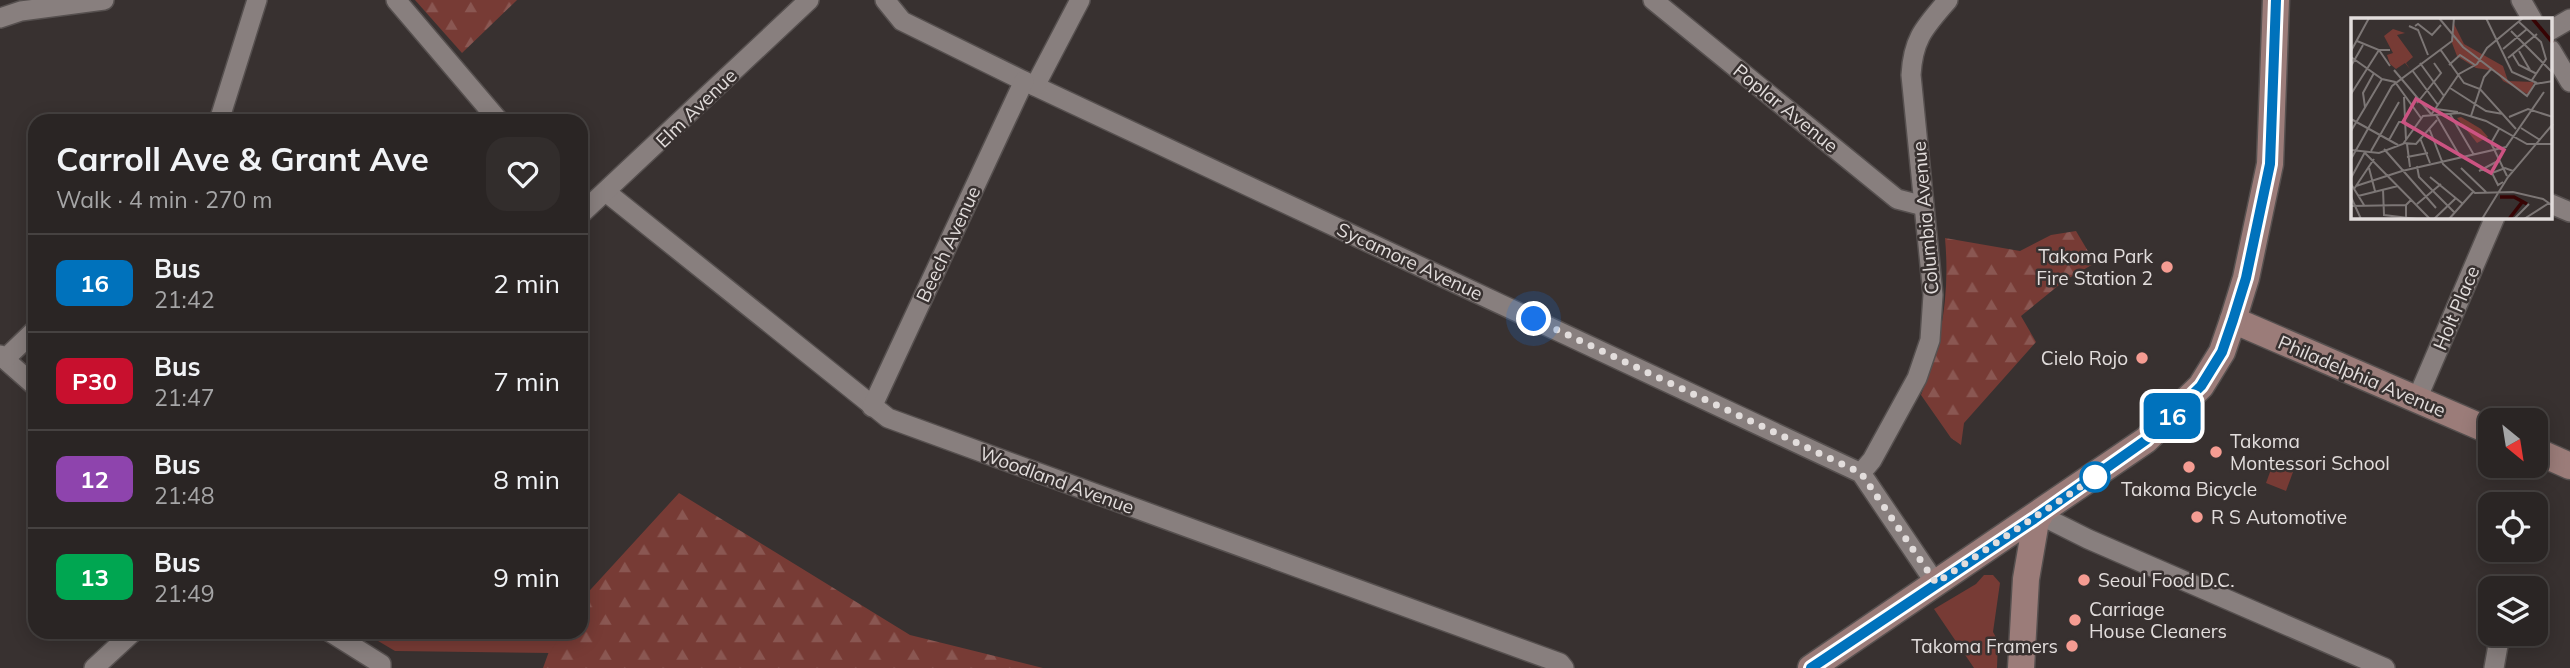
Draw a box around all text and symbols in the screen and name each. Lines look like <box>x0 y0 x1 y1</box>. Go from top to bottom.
inset map <box>2351 18 2552 219</box>
street label: Poplar Avenue <box>1729 58 1843 158</box>
street label: Elm Avenue <box>650 63 742 153</box>
button: heart <box>486 137 560 211</box>
text: Carroll Ave & Grant Ave <box>56 138 429 179</box>
street label: Columbia Avenue <box>1906 140 1944 296</box>
street label: Beech Avenue <box>911 182 985 306</box>
text: Walk · 4 min · 270 m <box>56 185 273 214</box>
street label: Sycamore Avenue <box>1333 217 1487 305</box>
place label: Takoma Park Fire Station 2 <box>2036 244 2153 290</box>
text: Bus <box>154 252 200 285</box>
marker: Takoma Park Fire Station 2 <box>2159 259 2175 275</box>
street label: Holt Place <box>2427 262 2485 354</box>
text: 2 min <box>493 267 560 300</box>
text: 16 <box>80 268 109 298</box>
text: 21:42 <box>154 285 214 314</box>
your location <box>1516 301 1551 336</box>
street label: Philadelphia Avenue <box>2275 330 2449 422</box>
place label: Cielo Rojo <box>2041 346 2128 370</box>
text: Bus <box>154 350 200 383</box>
marker: Cielo Rojo <box>2134 350 2150 366</box>
text: 7 min <box>493 365 560 398</box>
text: P30 <box>72 366 117 396</box>
text: 21:47 <box>154 383 214 412</box>
line badge: 16 <box>2140 393 2204 439</box>
text: 16 <box>2158 401 2186 431</box>
north arrow <box>2478 408 2548 478</box>
map controls <box>2478 408 2548 646</box>
place label: Takoma Montessori School <box>2230 429 2390 475</box>
street label: Woodland Avenue <box>976 441 1138 519</box>
marker: Takoma Montessori School <box>2208 444 2224 460</box>
text: Bus <box>154 448 200 481</box>
marker: Takoma Bicycle <box>2181 459 2197 475</box>
unlabelled marker <box>2080 462 2110 492</box>
text: 8 min <box>493 463 560 496</box>
text: 12 <box>80 464 109 494</box>
place label: Takoma Bicycle <box>2121 477 2257 501</box>
text: 21:48 <box>154 481 214 510</box>
button: locate <box>2478 492 2548 562</box>
place label: R S Automotive <box>2211 505 2347 529</box>
marker: R S Automotive <box>2189 509 2205 525</box>
text: Bus <box>154 546 200 579</box>
text: 9 min <box>493 561 560 594</box>
text: 13 <box>80 562 109 592</box>
place label: Seoul Food D.C. <box>2098 568 2235 592</box>
marker: Seoul Food D.C. <box>2076 572 2092 588</box>
button: layers <box>2478 576 2548 646</box>
text: 21:49 <box>154 579 214 608</box>
place label: Carriage House Cleaners <box>2089 597 2227 643</box>
marker: Carriage House Cleaners <box>2067 612 2083 628</box>
place label: Takoma Framers <box>1911 634 2058 658</box>
marker: Takoma Framers <box>2064 638 2080 654</box>

